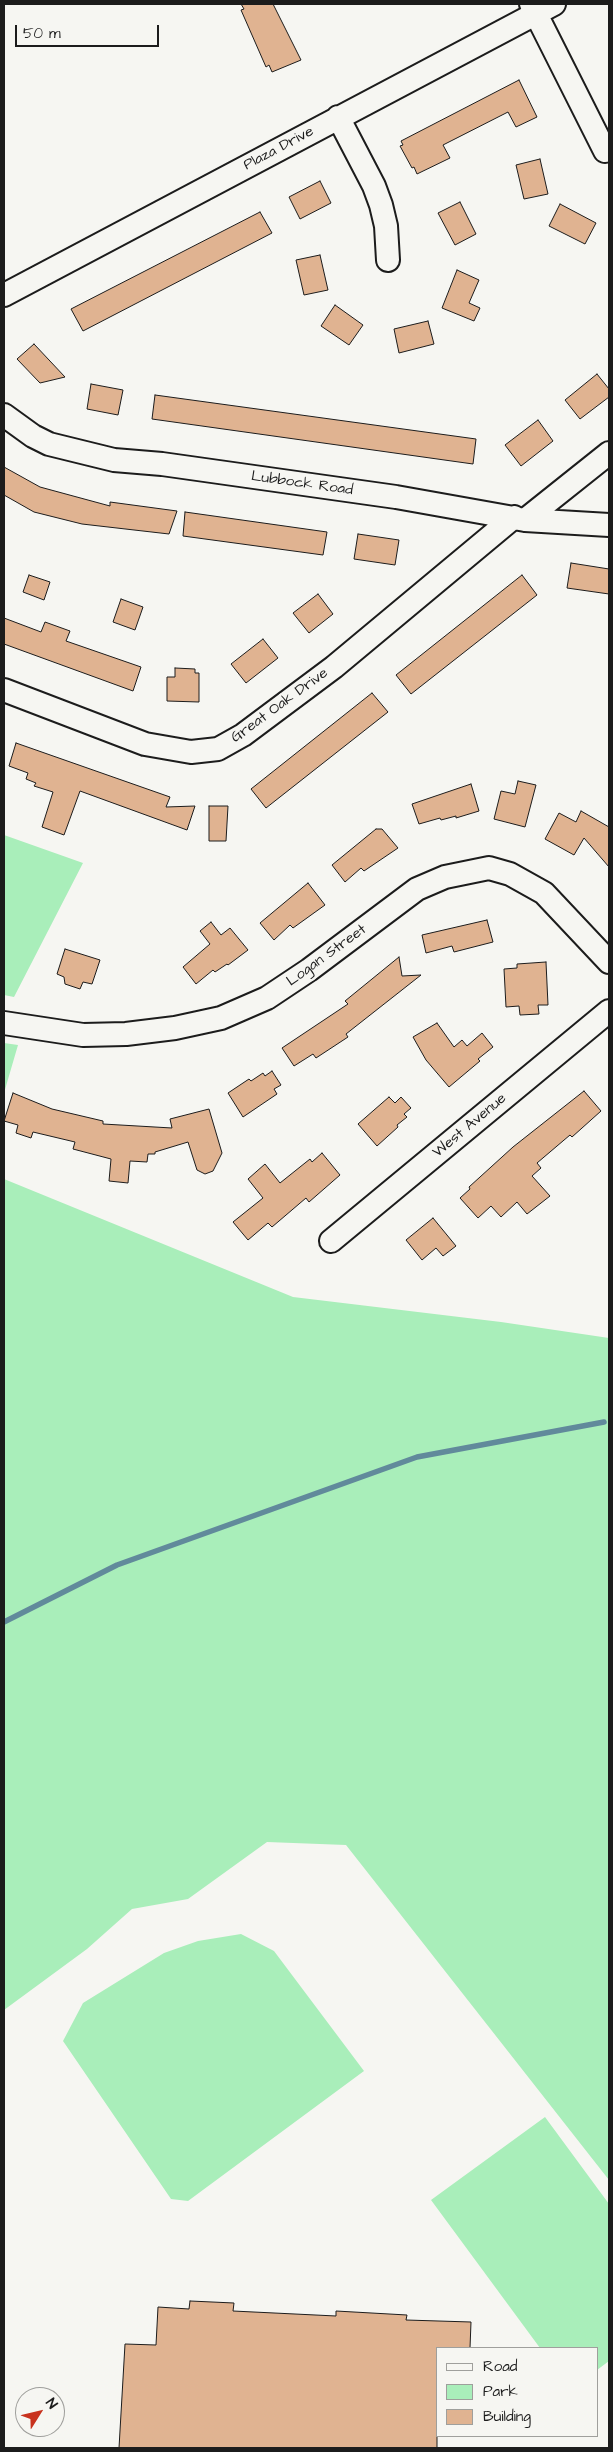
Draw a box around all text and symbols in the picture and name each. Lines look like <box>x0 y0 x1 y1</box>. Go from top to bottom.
scale bar <box>18 15 161 47</box>
text: 50 m <box>23 23 61 44</box>
street label: Plaza Drive <box>241 123 317 175</box>
street label: Lubbock Road <box>250 468 354 500</box>
street label: Great Oak Drive <box>228 665 332 747</box>
street label: Logan Street <box>284 921 370 991</box>
street label: West Avenue <box>430 1090 510 1162</box>
legend <box>436 2347 598 2437</box>
text: Road <box>483 2356 517 2377</box>
text: Park <box>483 2381 518 2402</box>
north arrow <box>15 2387 65 2437</box>
text: N <box>41 2394 62 2413</box>
text: Building <box>483 2406 531 2427</box>

